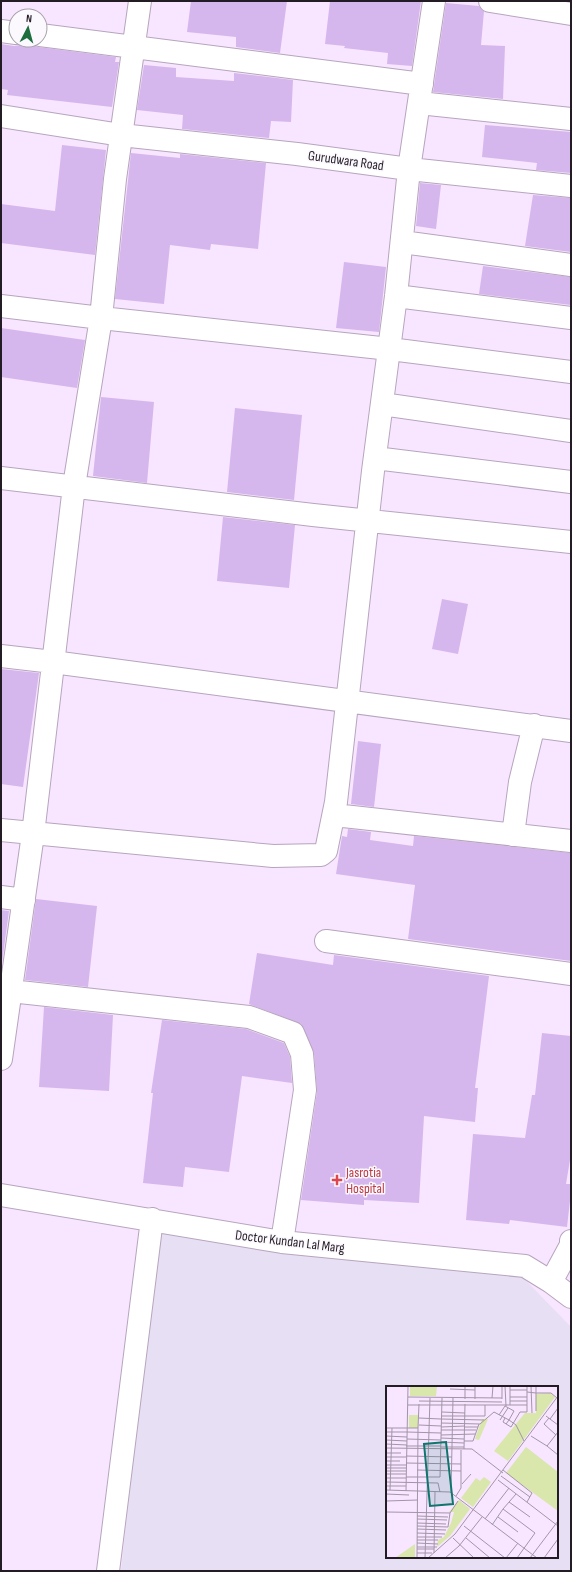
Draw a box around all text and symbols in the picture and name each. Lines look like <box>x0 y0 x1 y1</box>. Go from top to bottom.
north arrow <box>8 8 48 48</box>
text: N <box>25 12 33 25</box>
street label: Gurudwara Road <box>307 147 385 174</box>
place label: Jasrotia Hospital <box>345 1164 385 1197</box>
marker: Jasrotia Hospital <box>331 1174 343 1186</box>
street label: Doctor Kundan Lal Marg <box>234 1226 346 1257</box>
inset map <box>386 1386 558 1558</box>

